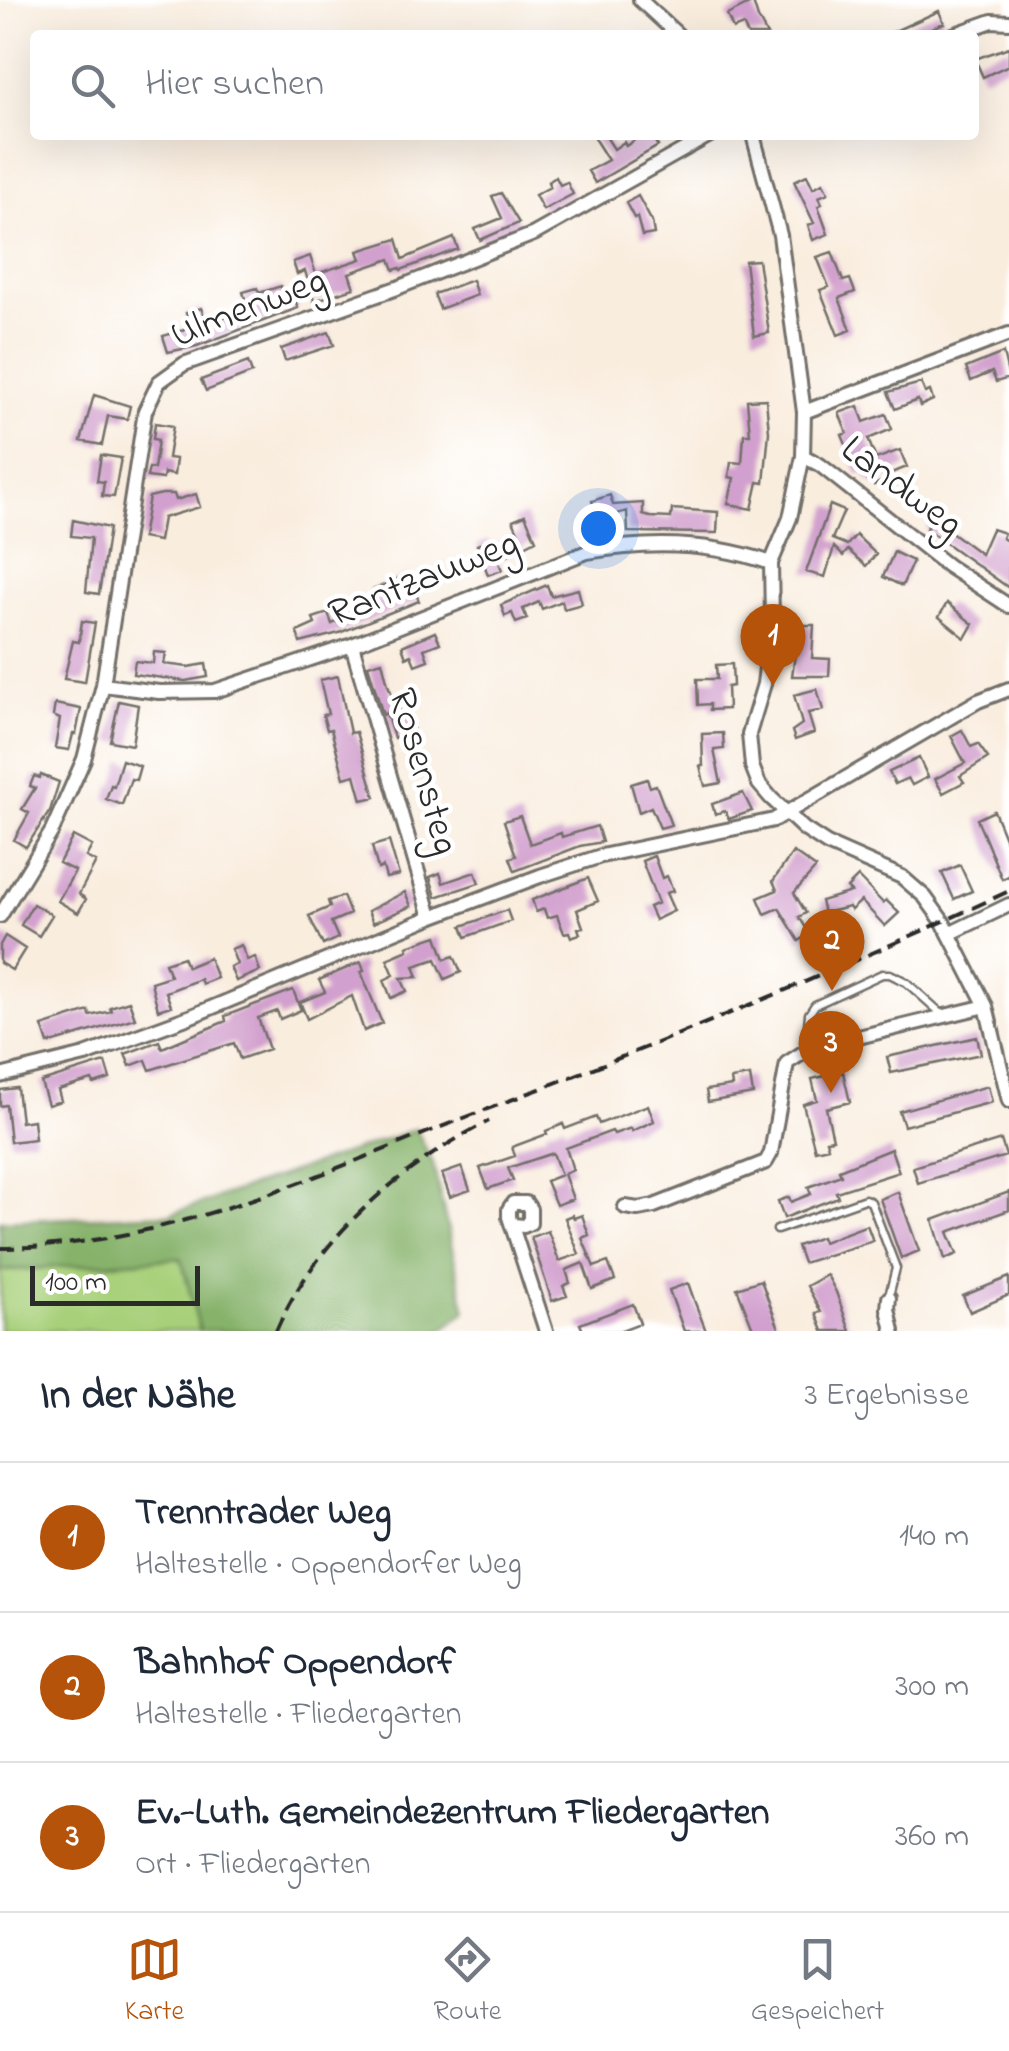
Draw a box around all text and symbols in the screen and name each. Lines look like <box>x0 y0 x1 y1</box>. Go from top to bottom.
search box <box>30 30 979 140</box>
text: Hier suchen <box>145 57 324 113</box>
icon: search <box>65 58 120 113</box>
street label: Ulmenweg <box>162 252 336 366</box>
street label: Landweg <box>827 422 975 554</box>
your location <box>573 503 624 554</box>
street label: Rantzauweg <box>320 515 528 645</box>
pin: 1 <box>740 604 806 686</box>
street label: Rosensteg <box>370 682 474 862</box>
pin: 2 <box>800 908 864 991</box>
pin: 3 <box>798 1010 864 1093</box>
scale bar <box>30 1261 200 1306</box>
text: 100 m <box>45 1263 107 1304</box>
text: In der Nähe <box>40 1366 235 1427</box>
text: 3 Ergebnisse <box>804 1373 969 1420</box>
text: Trenntrader Weg <box>135 1486 391 1542</box>
text: 1 <box>67 1514 78 1561</box>
text: 140 m <box>899 1514 969 1561</box>
text: Haltestelle · Oppendorfer Weg <box>135 1542 522 1589</box>
text: Bahnhof Oppendorf <box>135 1636 455 1692</box>
text: 2 <box>65 1664 80 1711</box>
text: 300 m <box>895 1664 969 1711</box>
text: Haltestelle · Fliedergarten <box>135 1692 462 1739</box>
text: Ev.-Luth. Gemeindezentrum Fliedergarten <box>135 1786 770 1842</box>
text: 3 <box>66 1814 79 1861</box>
text: 360 m <box>895 1814 969 1861</box>
text: Ort · Fliedergarten <box>135 1842 370 1889</box>
tab: Karte <box>125 1932 184 2033</box>
tab: Route <box>433 1932 501 2033</box>
tab: Gespeichert <box>751 1932 884 2033</box>

